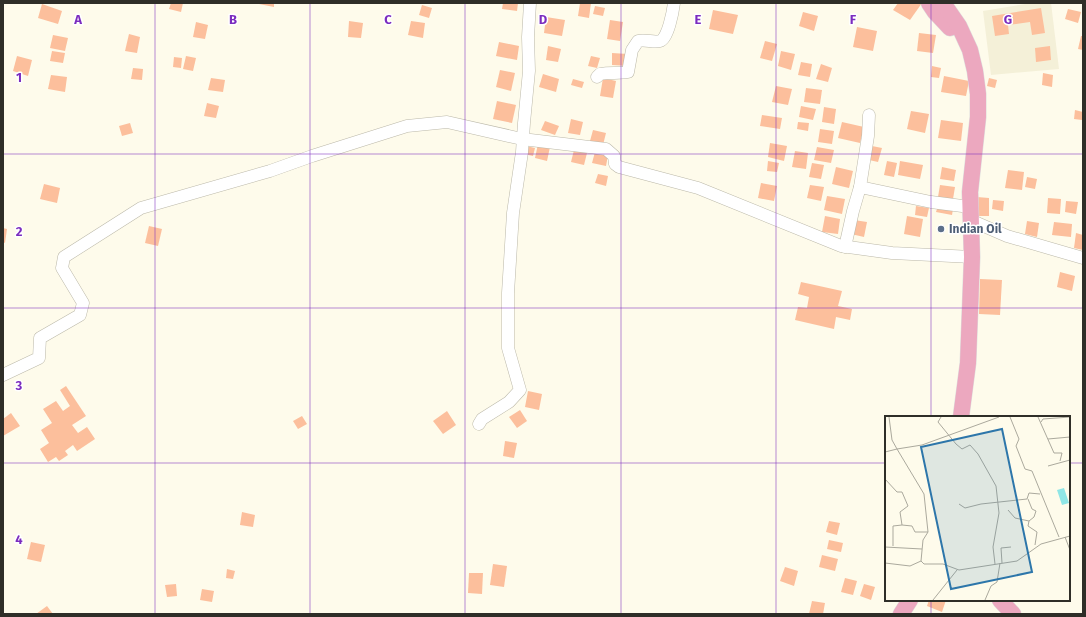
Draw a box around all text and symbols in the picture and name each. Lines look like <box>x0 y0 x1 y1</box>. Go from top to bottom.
text: A <box>73 12 82 27</box>
text: B <box>229 12 237 27</box>
text: C <box>384 12 392 27</box>
text: D <box>539 12 548 27</box>
text: E <box>695 12 702 27</box>
text: F <box>850 12 857 27</box>
text: G <box>1004 12 1012 27</box>
text: 1 <box>16 70 22 85</box>
place label: Indian Oil <box>949 222 1002 236</box>
text: 2 <box>16 224 23 239</box>
marker: Indian Oil <box>936 224 946 234</box>
text: 3 <box>15 378 23 393</box>
inset map <box>885 416 1070 601</box>
text: 4 <box>15 532 23 547</box>

